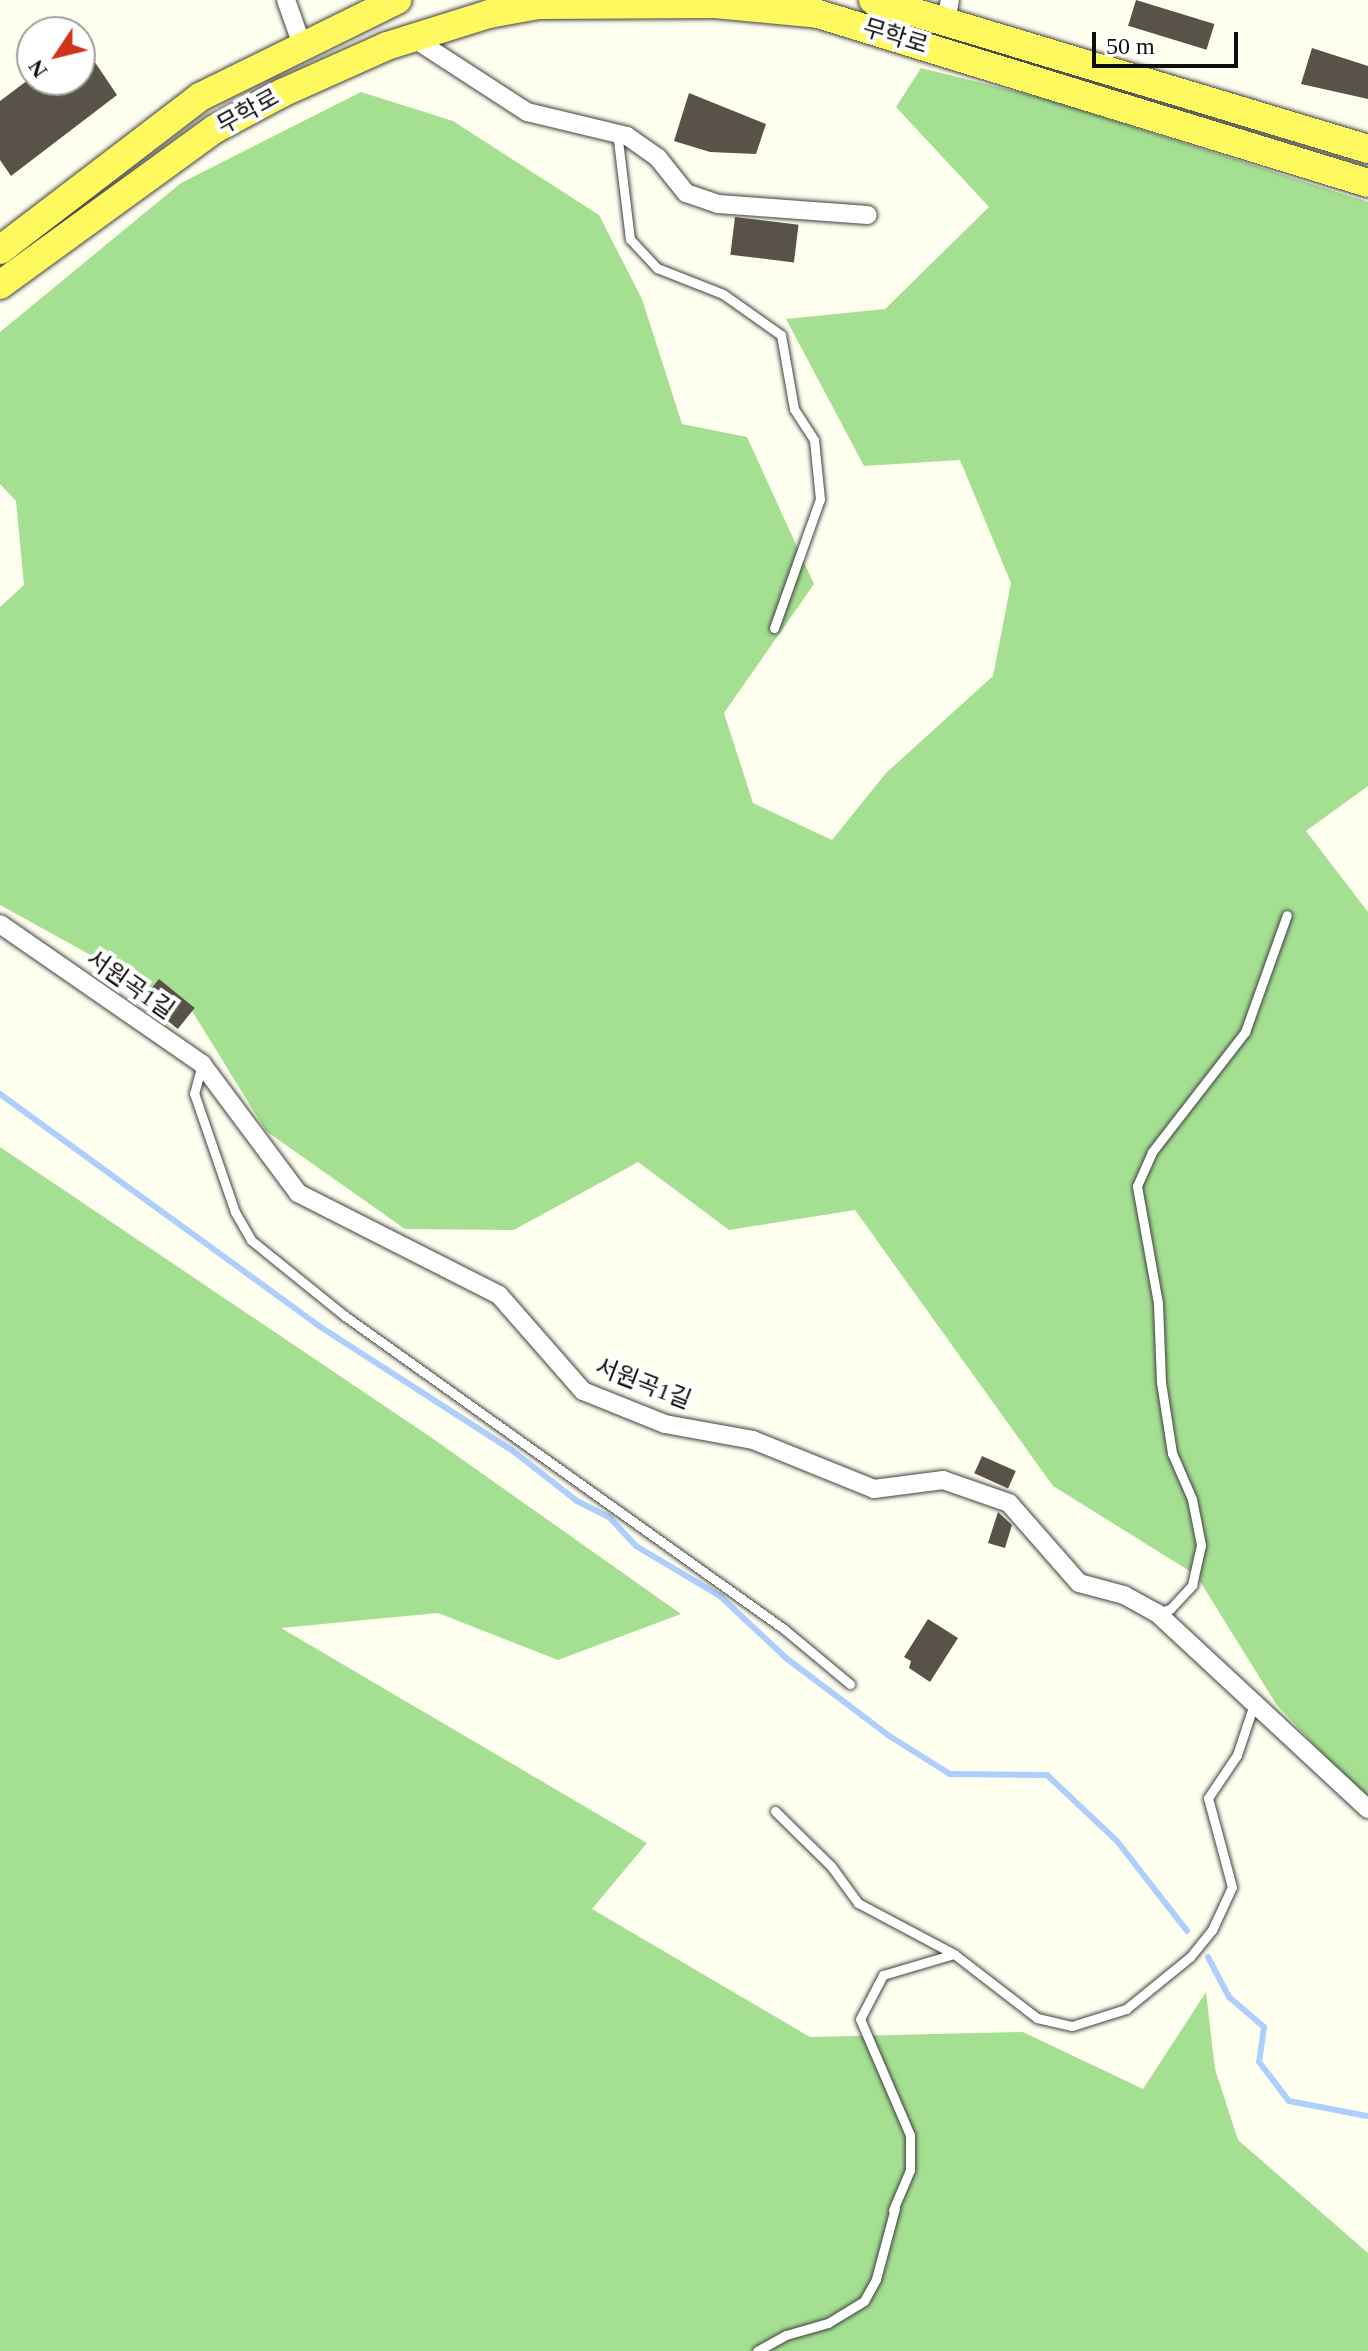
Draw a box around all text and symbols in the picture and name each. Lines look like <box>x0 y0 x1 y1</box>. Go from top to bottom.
street label: 무학로 <box>859 14 931 60</box>
north arrow <box>16 16 96 96</box>
scale bar <box>1096 16 1242 66</box>
text: 50 m <box>1106 33 1155 59</box>
text: N <box>23 55 52 83</box>
street label: 무학로 <box>212 83 284 141</box>
street label: 서원곡1길 <box>81 944 179 1026</box>
street label: 서원곡1길 <box>591 1353 695 1415</box>

